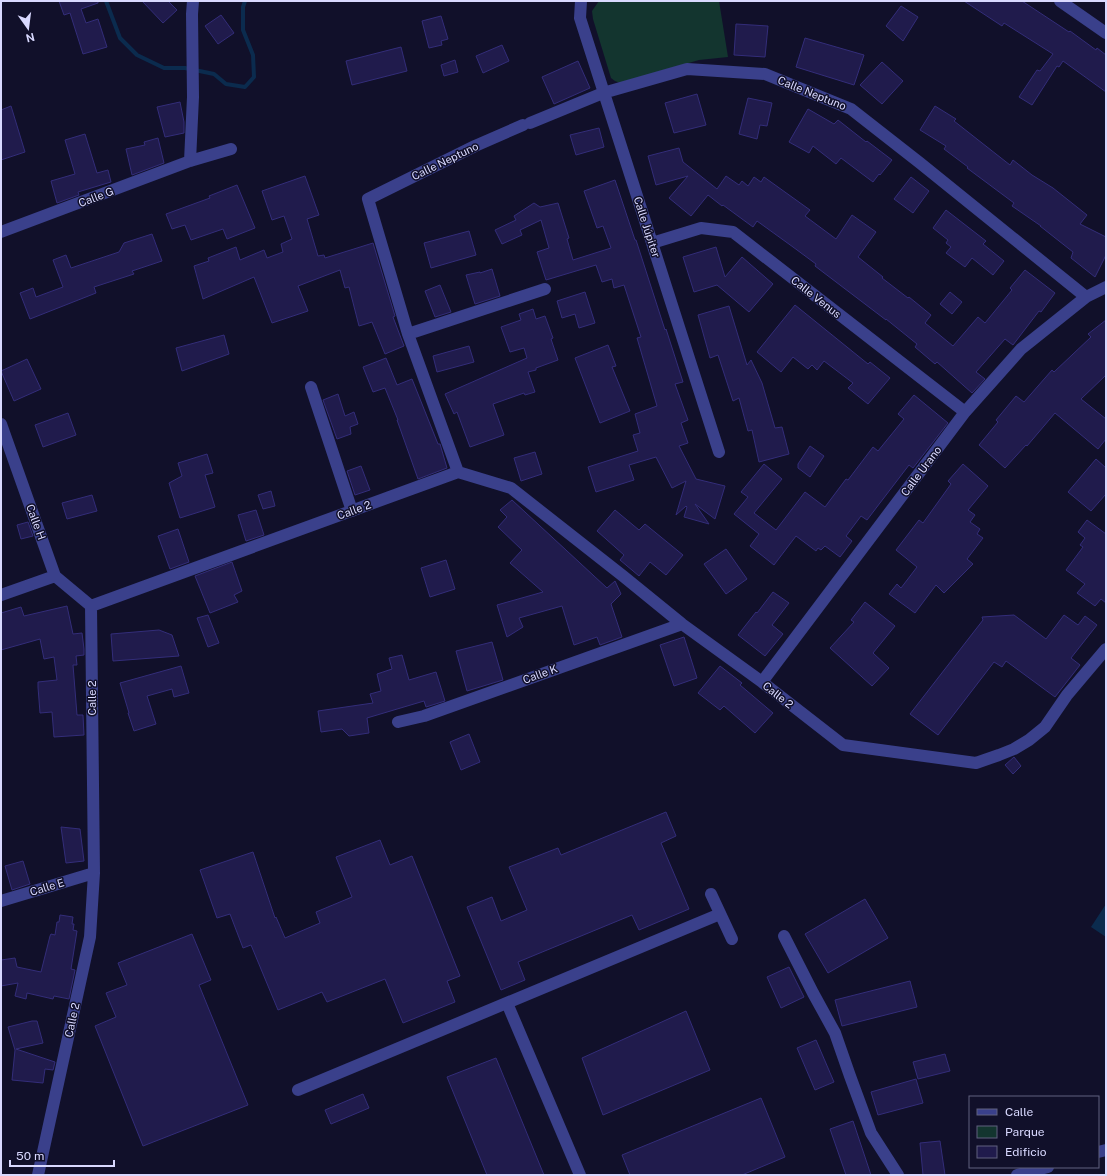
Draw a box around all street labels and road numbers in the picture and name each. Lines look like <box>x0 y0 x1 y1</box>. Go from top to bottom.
street label: Calle Neptuno <box>776 74 848 112</box>
street label: Calle Neptuno <box>410 140 480 182</box>
street label: Calle G <box>77 185 115 209</box>
street label: Calle Júpiter <box>632 195 662 259</box>
street label: Calle Venus <box>789 274 844 320</box>
street label: Calle Urano <box>898 444 944 498</box>
street label: Calle 2 <box>335 498 373 522</box>
street label: Calle H <box>24 503 48 541</box>
street label: Calle K <box>521 662 559 686</box>
street label: Calle 2 <box>760 679 796 711</box>
street label: Calle 2 <box>86 680 98 716</box>
street label: Calle E <box>28 876 66 898</box>
street label: Calle 2 <box>62 1001 82 1038</box>

